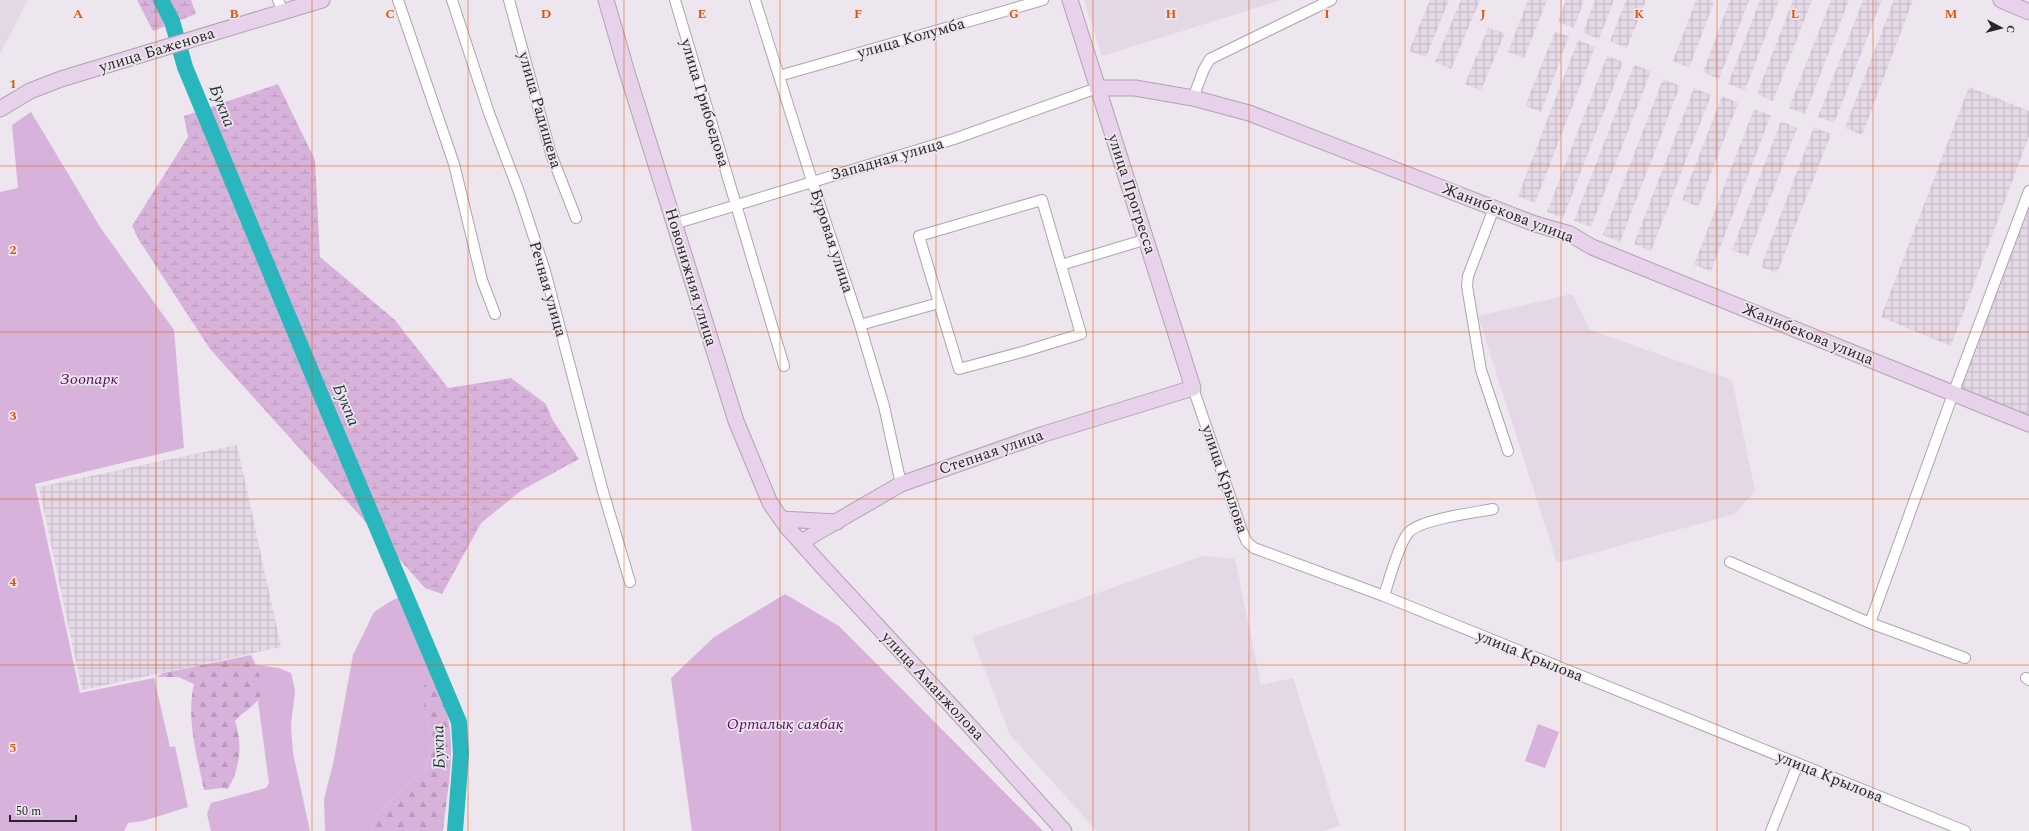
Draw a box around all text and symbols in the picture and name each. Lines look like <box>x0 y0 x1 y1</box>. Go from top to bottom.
text: A <box>73 4 83 24</box>
text: B <box>229 4 239 24</box>
text: C <box>385 4 395 24</box>
text: D <box>541 4 551 24</box>
text: E <box>698 4 707 24</box>
text: F <box>854 4 862 24</box>
text: G <box>1009 4 1019 24</box>
text: H <box>1166 4 1177 24</box>
text: I <box>1324 4 1330 24</box>
text: J <box>1480 4 1486 24</box>
text: K <box>1634 4 1644 24</box>
text: L <box>1791 4 1799 24</box>
text: M <box>1945 4 1958 24</box>
north arrow <box>1981 8 2021 48</box>
street label: улица Колумба <box>853 11 968 65</box>
street label: улица Баженова <box>95 21 218 79</box>
text: С <box>2001 24 2019 34</box>
street label: улица Грибоедова <box>674 35 736 170</box>
street label: улица Радищева <box>512 48 568 171</box>
text: 1 <box>9 74 17 94</box>
water label: Букпа <box>202 81 242 132</box>
street label: улица Прогресса <box>1101 130 1163 257</box>
street label: Западная улица <box>827 131 947 187</box>
street label: Жанибекова улица <box>1438 177 1578 249</box>
street label: Буровая улица <box>804 186 860 296</box>
street label: Новонижняя улица <box>659 205 724 349</box>
street label: Речная улица <box>523 238 573 340</box>
text: 2 <box>9 240 17 260</box>
street label: Жанибекова улица <box>1739 297 1878 371</box>
park label: Зоопарк <box>60 367 119 391</box>
water label: Букпа <box>325 380 367 431</box>
text: 3 <box>9 406 17 426</box>
street label: улица Крылова <box>1195 421 1255 537</box>
street label: Степная улица <box>935 423 1047 481</box>
text: 4 <box>9 572 17 592</box>
street label: улица Крылова <box>1472 623 1587 688</box>
street label: улица Аманжолова <box>875 625 990 746</box>
park label: Орталық саябақ <box>727 712 844 736</box>
water label: Букпа <box>425 724 453 769</box>
text: 5 <box>9 738 17 758</box>
street label: улица Крылова <box>1772 744 1887 809</box>
scale bar <box>10 797 76 823</box>
text: 50 m <box>16 802 41 821</box>

